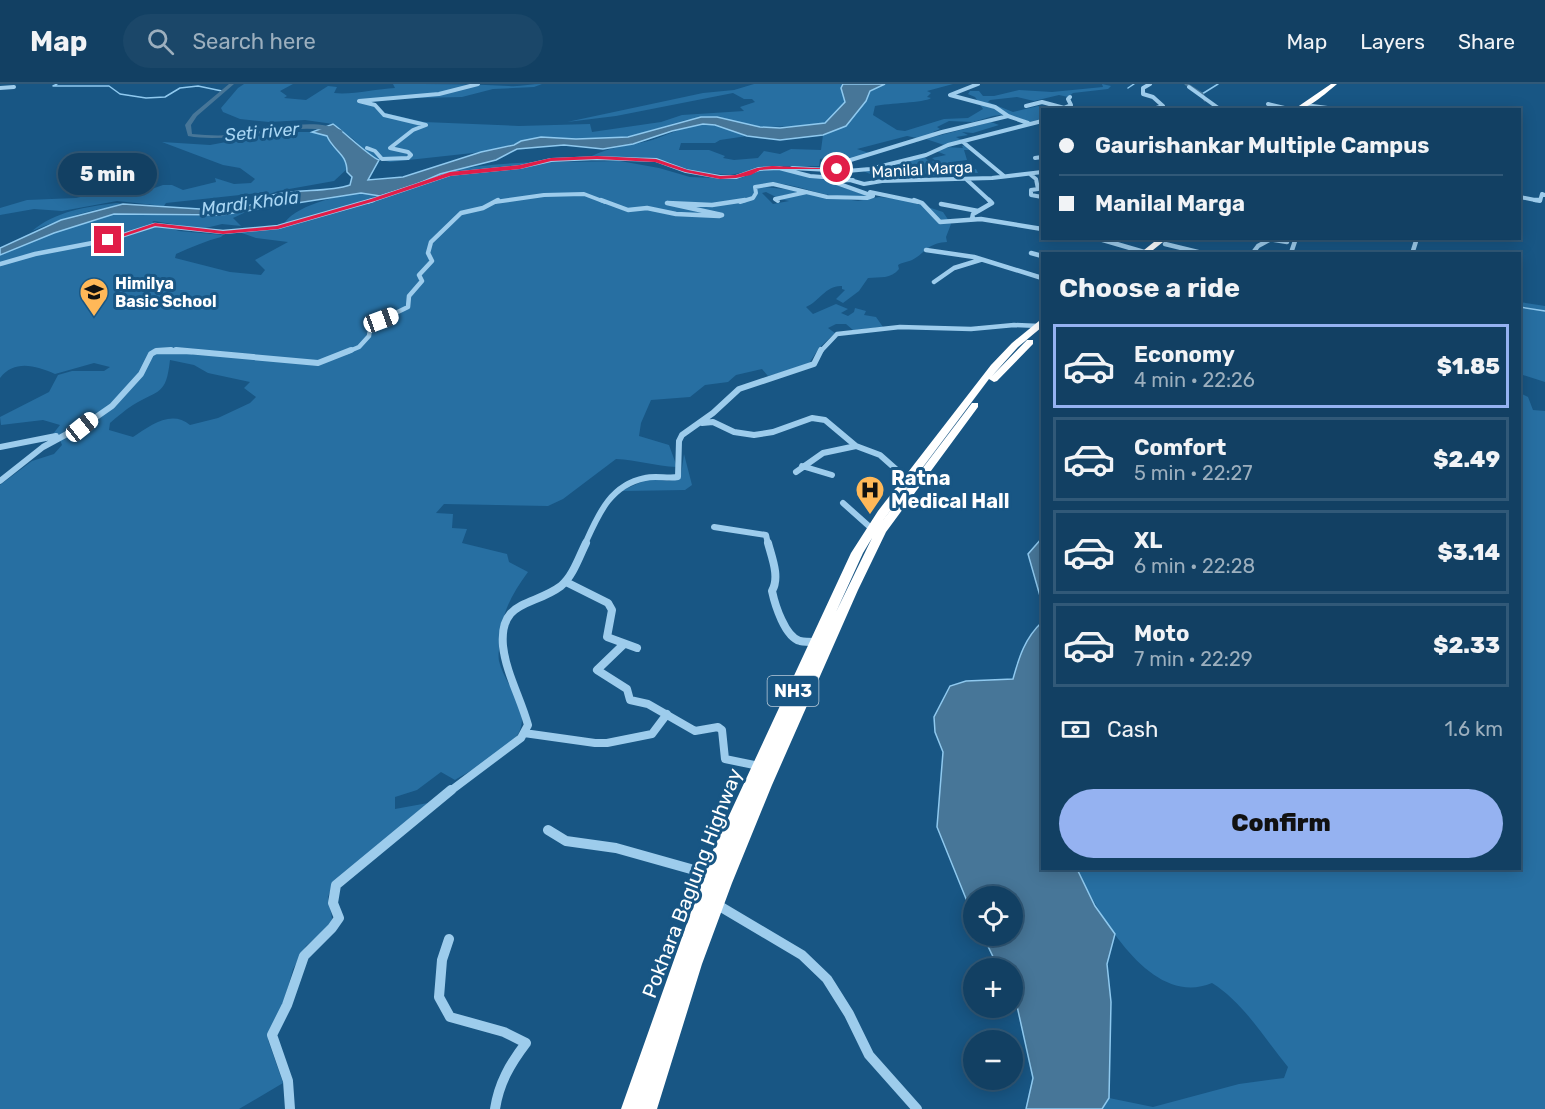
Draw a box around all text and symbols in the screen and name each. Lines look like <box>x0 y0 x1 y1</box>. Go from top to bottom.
search box <box>123 14 543 68</box>
text: Map <box>30 25 87 58</box>
icon: search <box>144 25 177 58</box>
text: Search here <box>192 28 316 55</box>
text: Map <box>1286 29 1327 54</box>
text: Layers <box>1360 29 1425 54</box>
text: Share <box>1458 29 1515 54</box>
water label: Seti river <box>224 118 301 146</box>
text: Gaurishankar Multiple Campus <box>1095 132 1429 159</box>
callout: 5 min <box>58 153 158 195</box>
route start <box>823 155 850 182</box>
street label: Manilal Marga <box>871 157 973 182</box>
text: 5 min <box>80 162 135 186</box>
water label: Mardi Khola <box>200 186 300 220</box>
text: Manilal Marga <box>1095 190 1245 217</box>
route end <box>94 226 121 253</box>
text: Choose a ride <box>1059 272 1240 304</box>
place label: Himilya Basic School <box>115 274 217 311</box>
school or university icon: Himilya Basic School <box>78 276 110 318</box>
car <box>361 305 401 335</box>
icon: car <box>1062 339 1116 393</box>
text: Economy <box>1134 341 1235 368</box>
text: $1.85 <box>1437 353 1500 380</box>
text: 4 min · 22:26 <box>1134 368 1255 392</box>
car <box>62 409 102 445</box>
icon: car <box>1062 432 1116 486</box>
text: Comfort <box>1134 434 1226 461</box>
text: $2.49 <box>1433 446 1500 473</box>
text: 5 min · 22:27 <box>1134 461 1253 485</box>
place label: Ratna Medical Hall <box>891 466 1010 513</box>
hospital icon: Ratna Medical Hall <box>854 474 886 516</box>
icon: car <box>1062 525 1116 579</box>
text: XL <box>1134 527 1162 554</box>
text: $3.14 <box>1437 539 1500 566</box>
text: 6 min · 22:28 <box>1134 554 1255 578</box>
icon: car <box>1062 618 1116 672</box>
text: Moto <box>1134 620 1189 647</box>
text: $2.33 <box>1433 632 1500 659</box>
text: 7 min · 22:29 <box>1134 647 1253 671</box>
road number: NH3 <box>768 676 818 706</box>
icon: cash <box>1059 713 1092 746</box>
text: Cash <box>1107 716 1158 743</box>
text: 1.6 km <box>1445 717 1503 741</box>
street label: Pokhara Baglung Highway <box>637 765 747 1001</box>
button: Confirm <box>1059 789 1503 858</box>
map controls <box>963 886 1023 1090</box>
button: locate <box>963 886 1023 946</box>
button: + <box>963 958 1023 1018</box>
button: − <box>963 1030 1023 1090</box>

